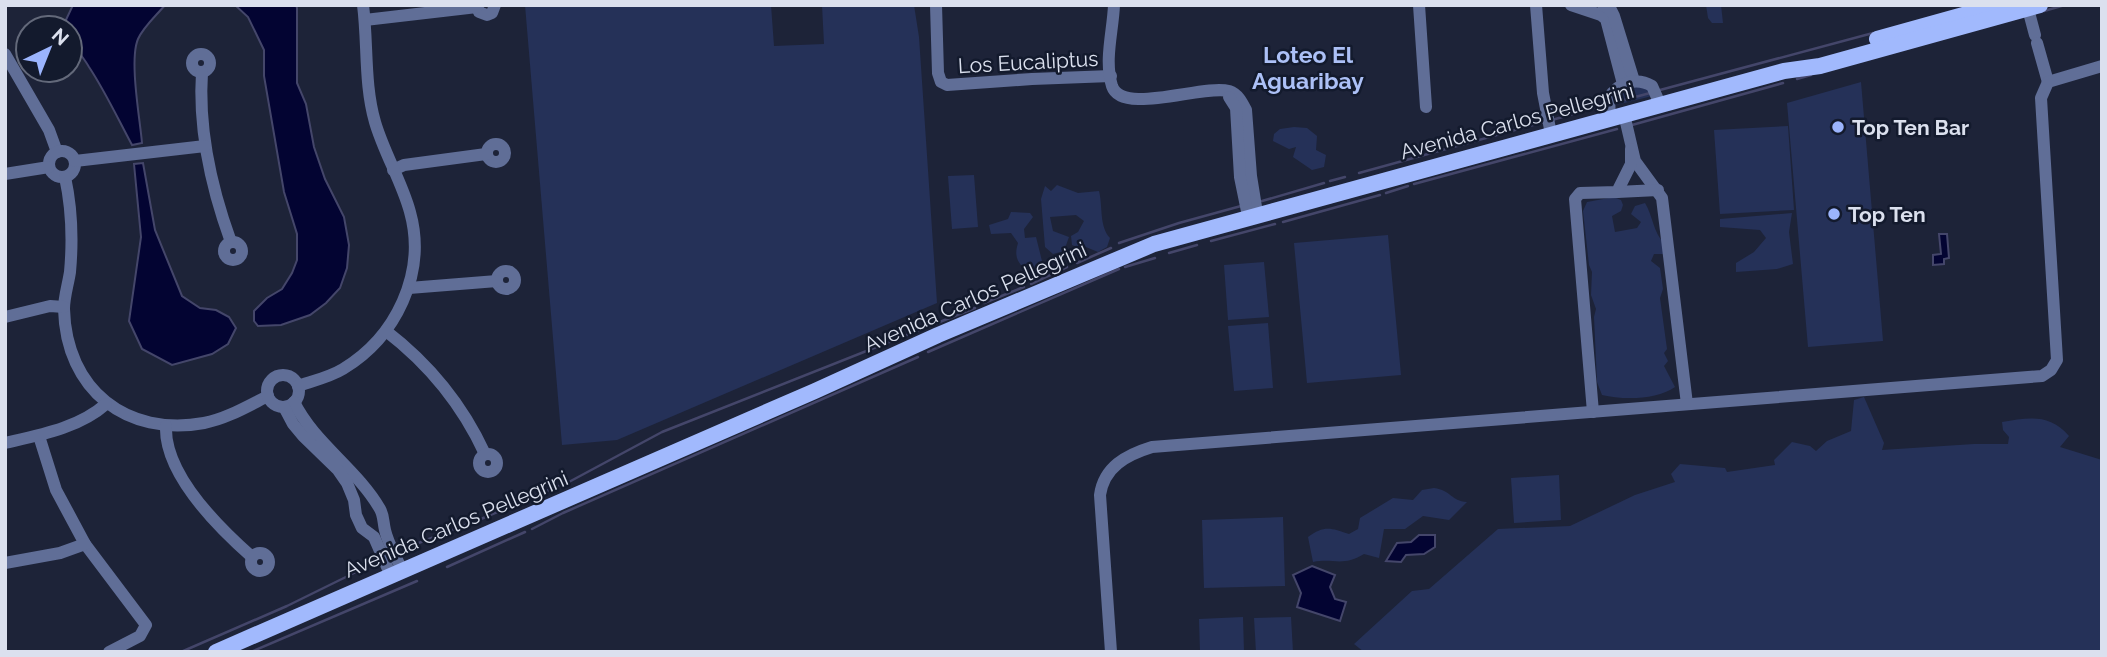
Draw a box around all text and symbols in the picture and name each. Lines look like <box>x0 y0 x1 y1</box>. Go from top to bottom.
north arrow <box>14 14 84 84</box>
text: N <box>48 24 73 50</box>
district label: Loteo El Aguaribay <box>1252 41 1364 94</box>
street label: Los Eucaliptus <box>957 46 1099 78</box>
street label: Avenida Carlos Pellegrini <box>1397 78 1637 164</box>
place label: Top Ten Bar <box>1852 115 1969 140</box>
marker: Top Ten Bar <box>1830 119 1846 135</box>
place label: Top Ten <box>1848 202 1926 227</box>
marker: Top Ten <box>1826 206 1842 222</box>
street label: Avenida Carlos Pellegrini <box>860 237 1090 357</box>
street label: Avenida Carlos Pellegrini <box>340 465 572 583</box>

